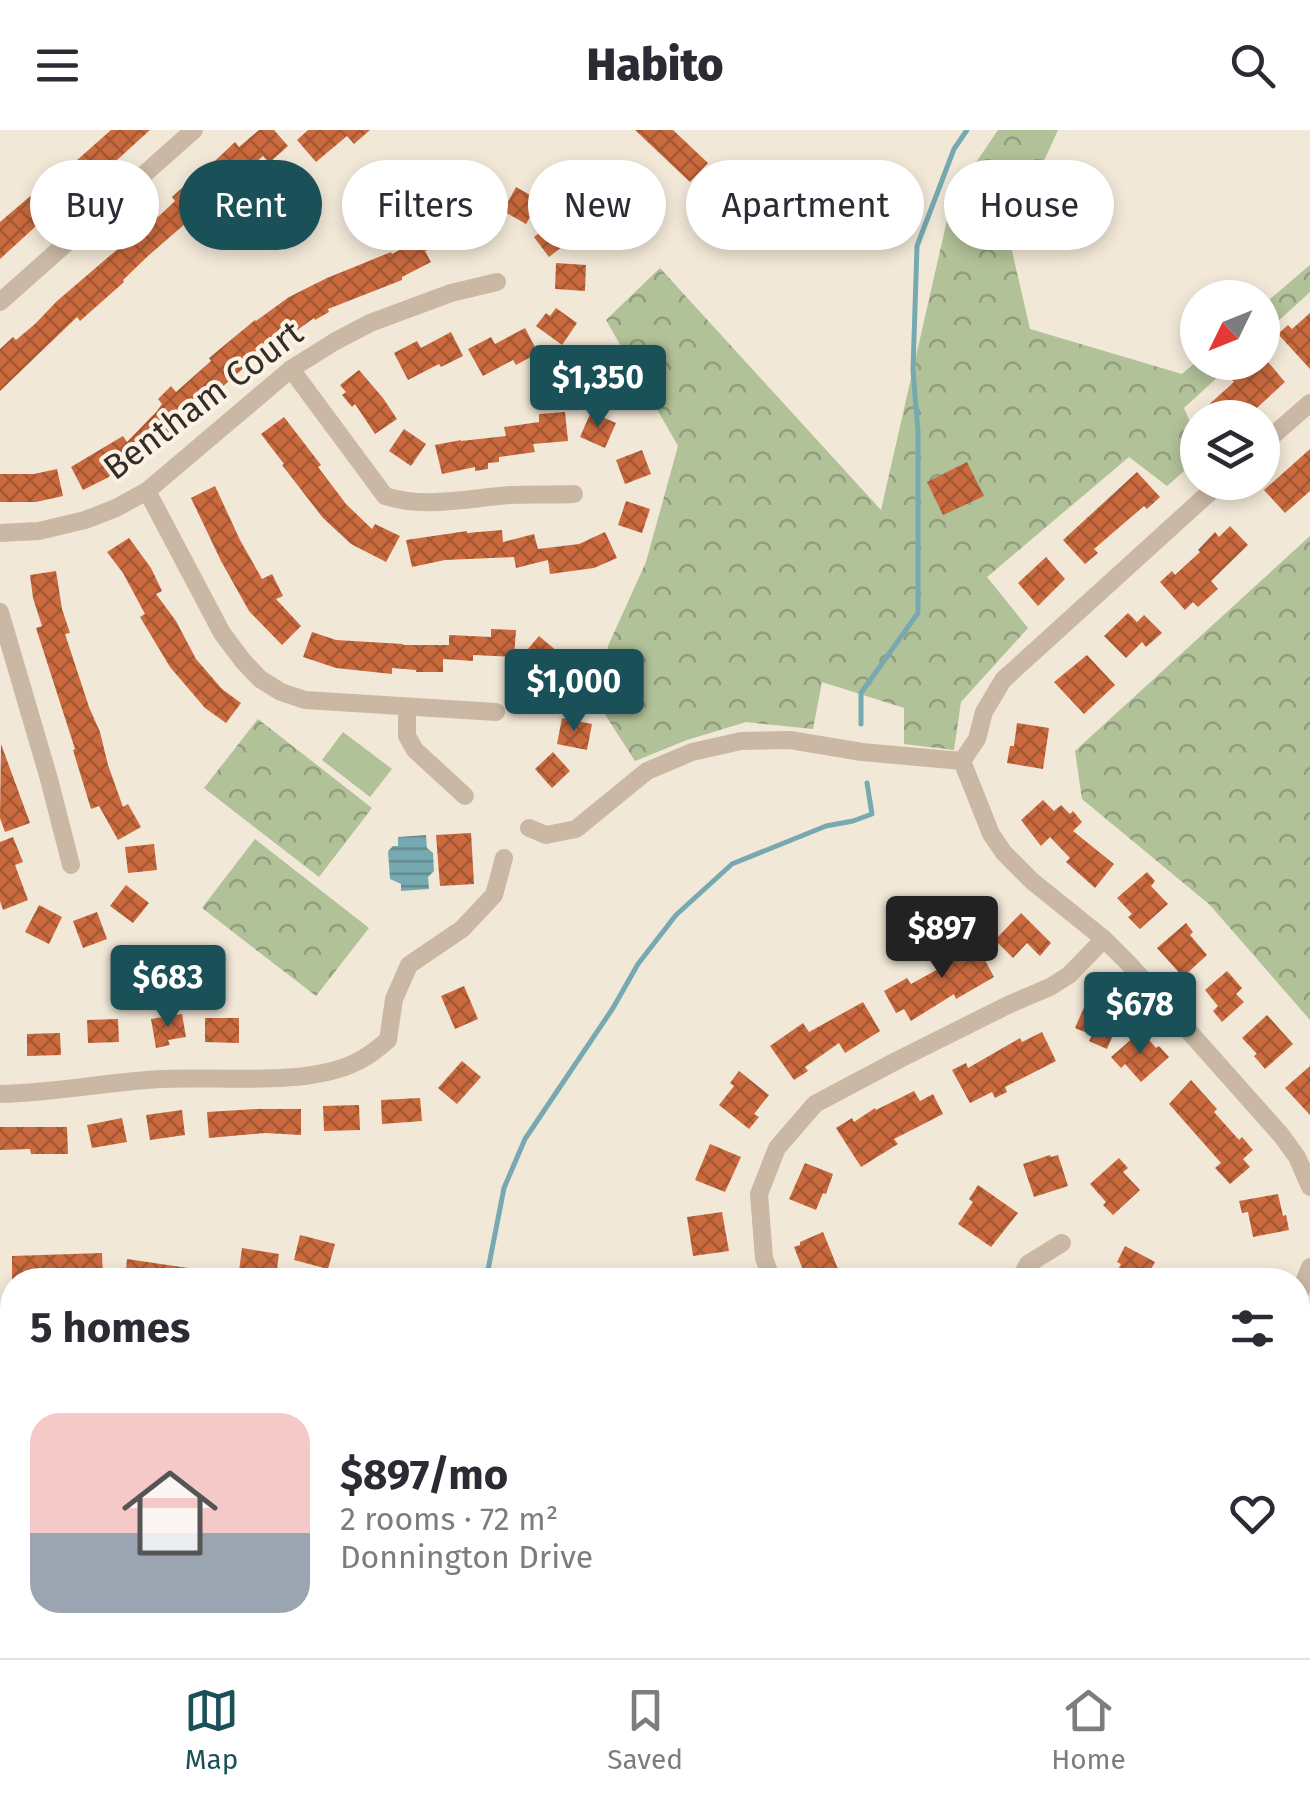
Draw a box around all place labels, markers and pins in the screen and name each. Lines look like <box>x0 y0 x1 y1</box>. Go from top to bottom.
pin: $1,350 <box>517 345 679 430</box>
pin: $1,000 <box>493 649 655 734</box>
pin: $897 <box>883 896 1001 981</box>
pin: $683 <box>109 945 227 1030</box>
pin: $678 <box>1081 972 1199 1057</box>

